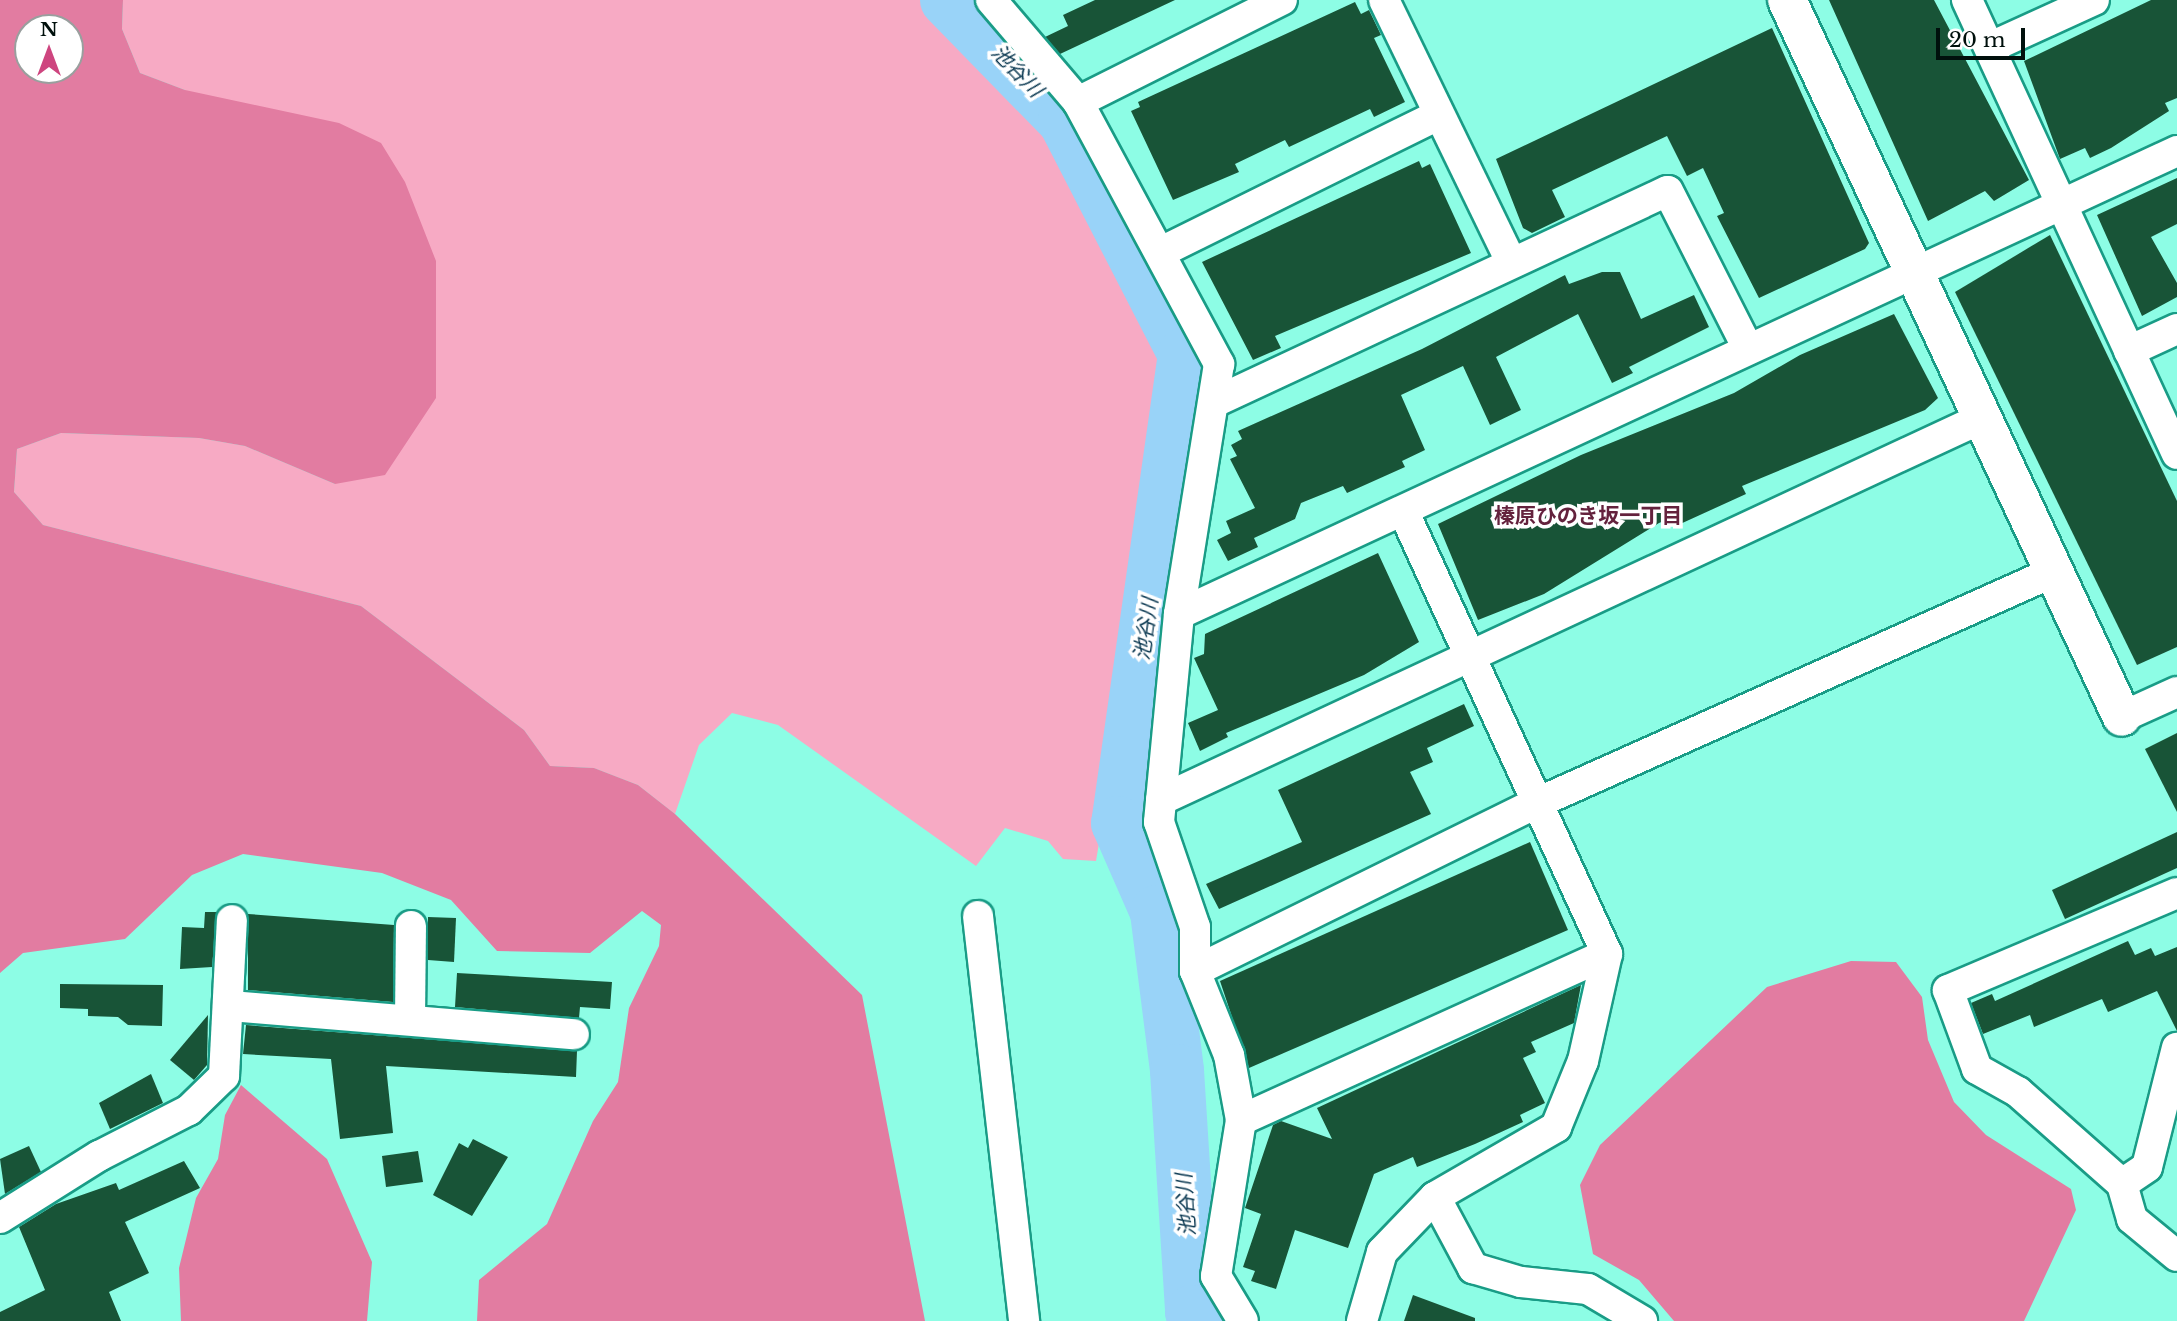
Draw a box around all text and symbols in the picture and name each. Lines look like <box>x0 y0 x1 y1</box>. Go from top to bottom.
north arrow <box>14 14 84 84</box>
scale bar <box>1939 14 2028 58</box>
text: N <box>40 18 58 41</box>
text: 20 m <box>1949 27 2006 53</box>
water label: 池谷川 <box>986 40 1048 102</box>
district label: 榛原ひのき坂一丁目 <box>1494 503 1682 529</box>
water label: 池谷川 <box>1129 596 1163 662</box>
water label: 池谷川 <box>1171 1173 1201 1237</box>

